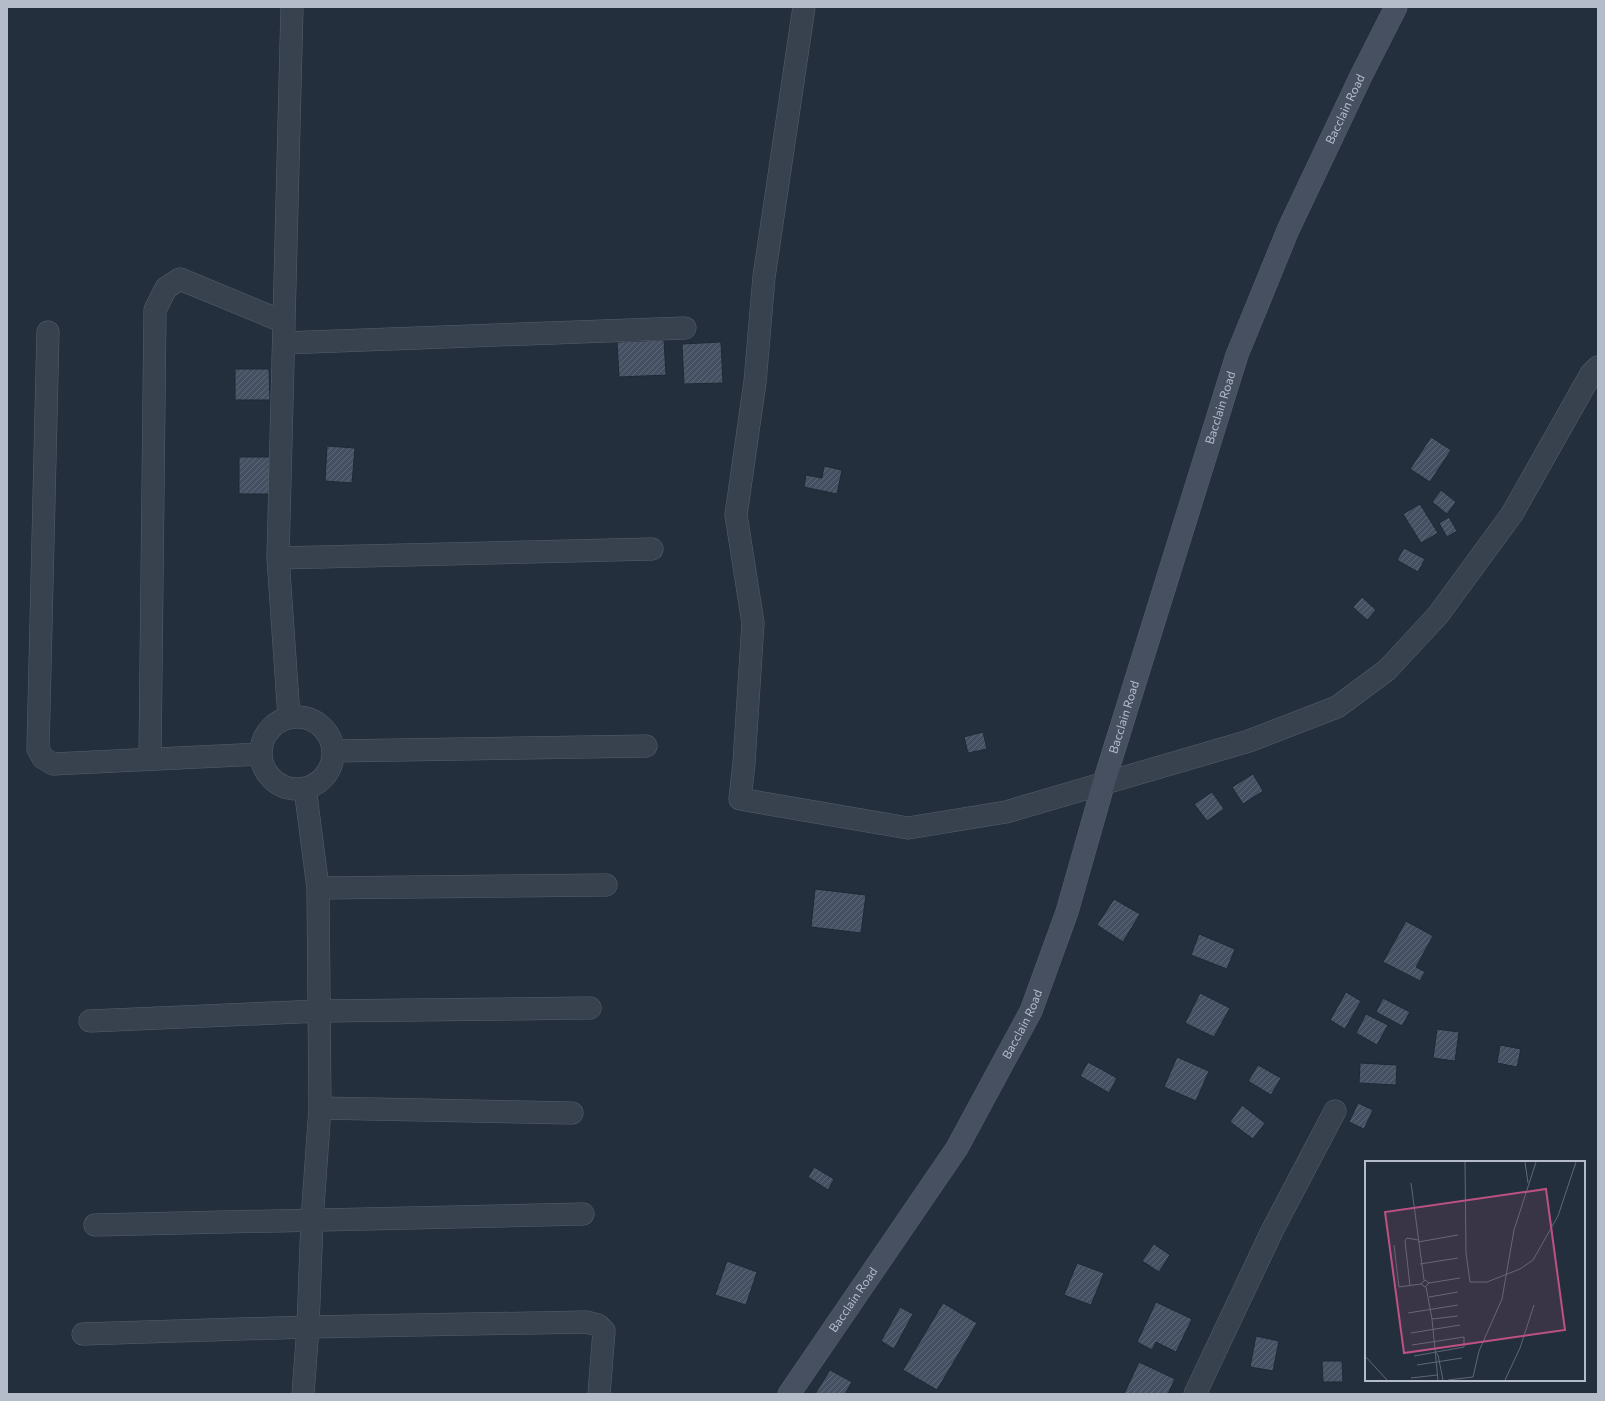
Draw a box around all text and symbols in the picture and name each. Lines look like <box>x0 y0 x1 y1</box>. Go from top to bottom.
street label: Bacclain Road <box>1322 72 1367 146</box>
street label: Bacclain Road <box>1202 369 1238 446</box>
street label: Bacclain Road <box>1105 679 1141 755</box>
street label: Bacclain Road <box>999 987 1044 1061</box>
inset map <box>1365 1161 1585 1381</box>
street label: Bacclain Road <box>825 1264 880 1334</box>

